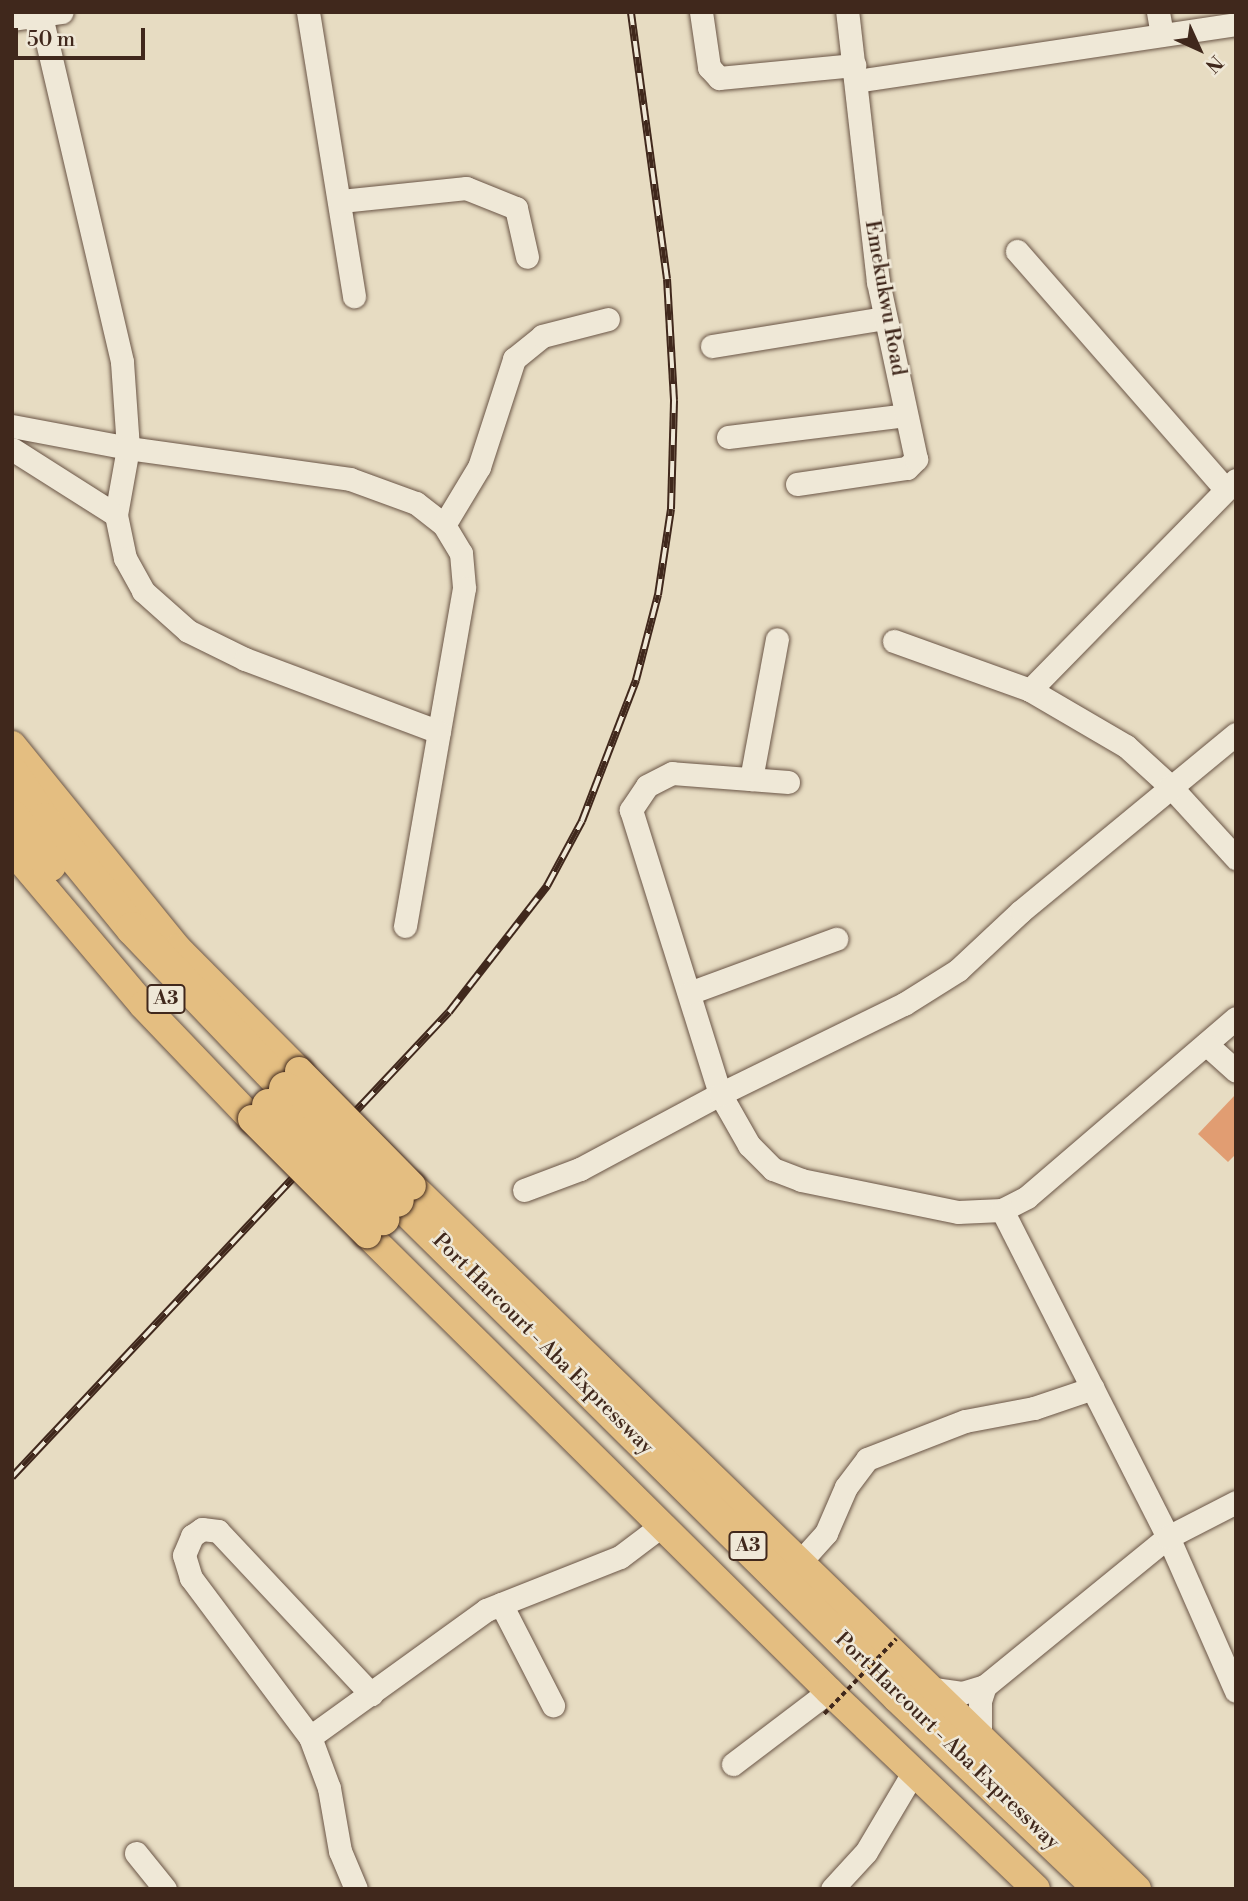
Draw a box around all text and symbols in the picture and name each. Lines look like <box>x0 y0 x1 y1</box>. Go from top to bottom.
scale bar <box>18 14 149 58</box>
north arrow <box>1164 14 1234 84</box>
text: 50 m <box>27 27 75 53</box>
text: N <box>1200 50 1228 78</box>
street label: Emekukwu Road <box>859 218 911 378</box>
road number: A3 <box>145 984 187 1015</box>
street label: Port Harcourt - Aba Expressway <box>427 1228 659 1460</box>
road number: A3 <box>727 1530 769 1562</box>
street label: Port Harcourt - Aba Expressway <box>829 1627 1065 1855</box>

